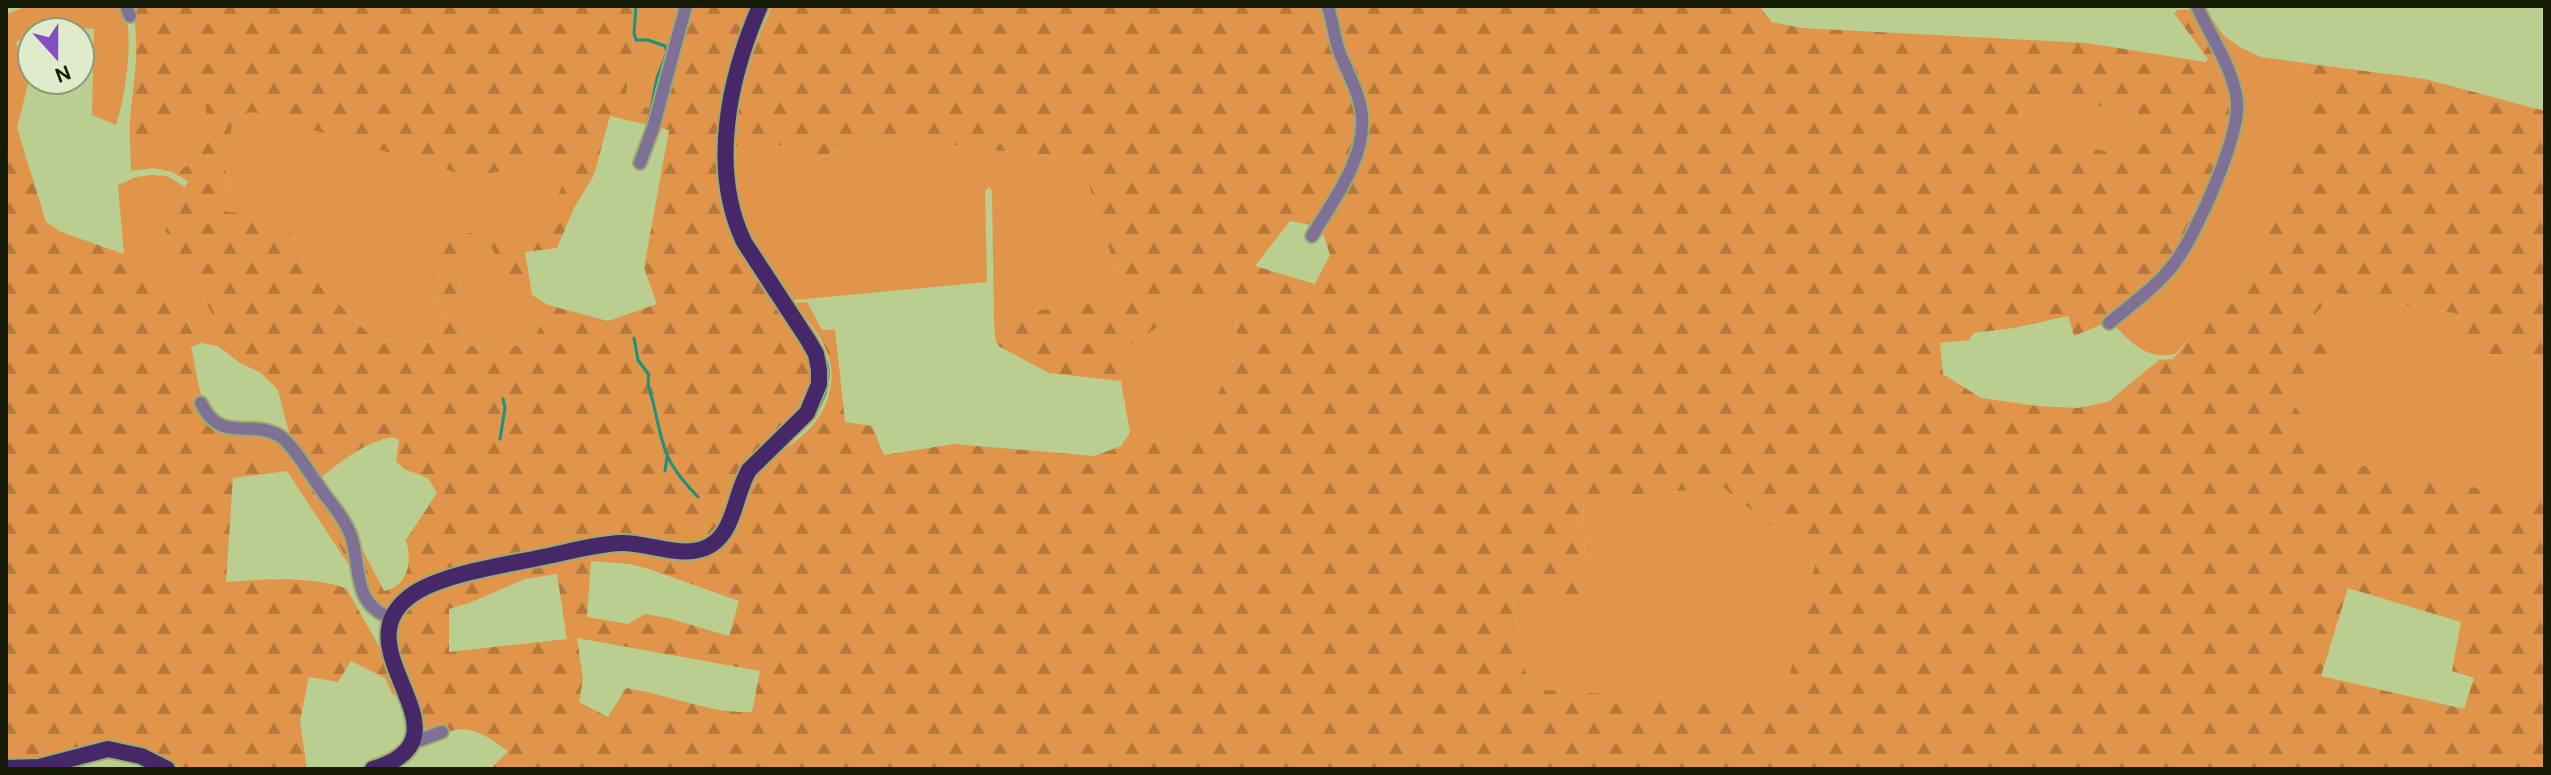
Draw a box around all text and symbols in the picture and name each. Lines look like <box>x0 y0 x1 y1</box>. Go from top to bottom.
north arrow <box>16 16 96 96</box>
text: N <box>51 59 75 89</box>

